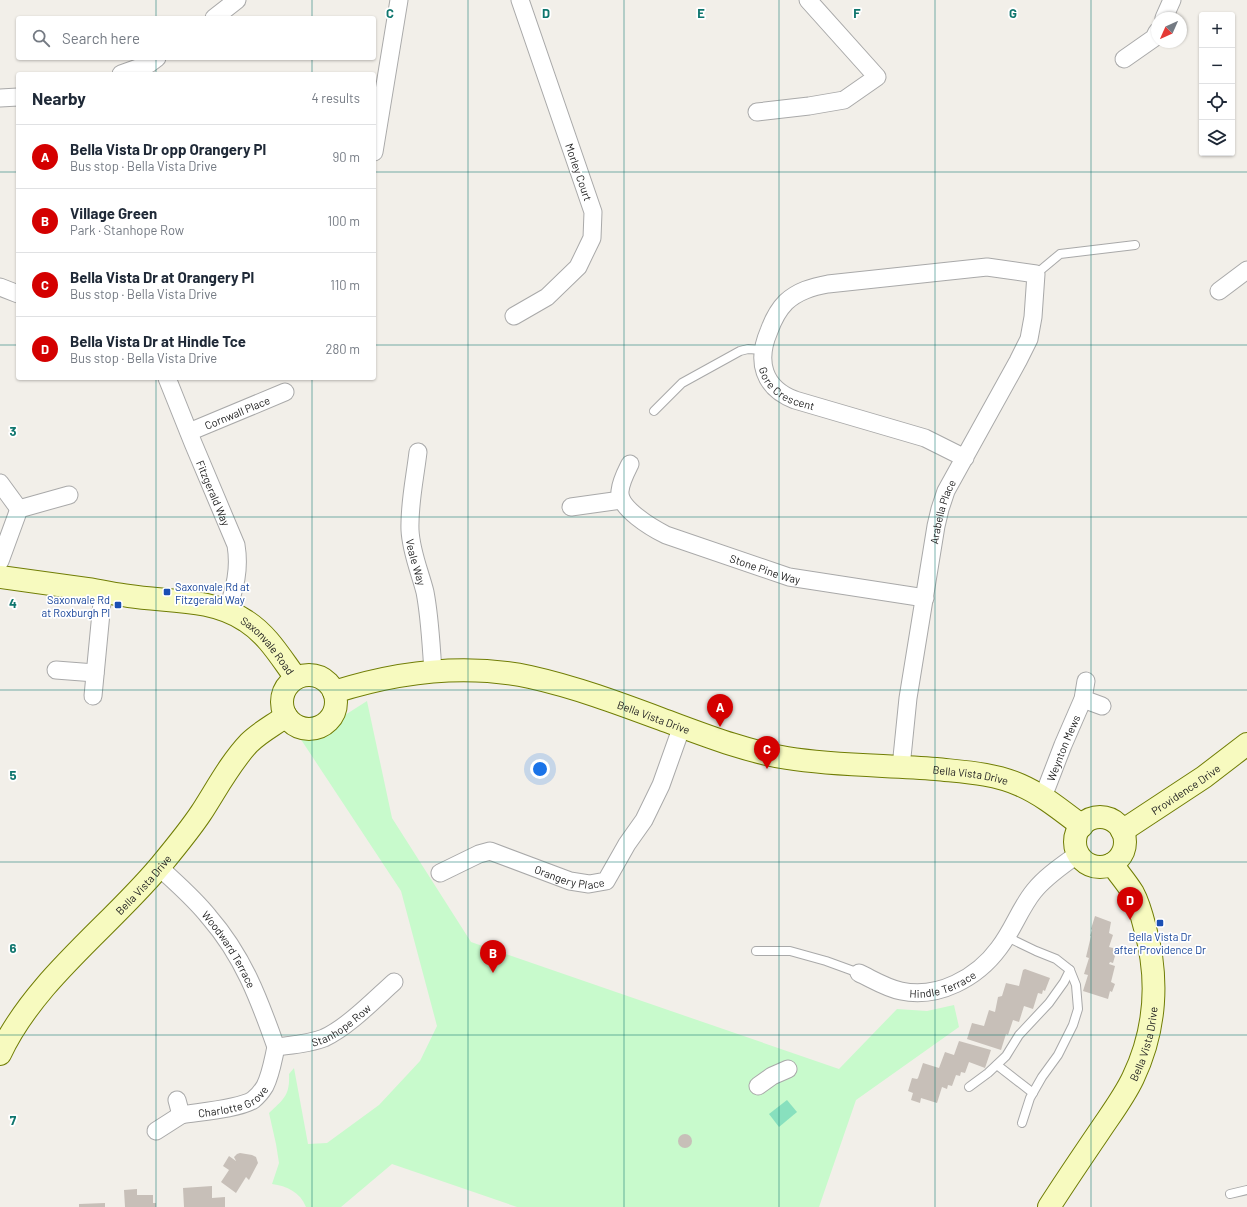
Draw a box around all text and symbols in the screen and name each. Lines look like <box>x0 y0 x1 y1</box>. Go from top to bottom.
text: C <box>386 5 394 21</box>
text: D <box>542 5 550 21</box>
text: E <box>697 5 705 21</box>
text: F <box>853 5 861 21</box>
text: G <box>1009 5 1017 21</box>
north arrow <box>1151 12 1187 48</box>
map controls <box>1199 12 1235 156</box>
button: + <box>1199 12 1235 48</box>
search box <box>16 16 376 60</box>
icon: search <box>30 27 52 49</box>
text: Search here <box>62 29 140 47</box>
button: − <box>1199 48 1235 84</box>
button: locate <box>1199 84 1235 120</box>
text: Nearby <box>32 88 86 108</box>
text: 4 results <box>312 90 360 106</box>
button: layers <box>1199 120 1235 156</box>
text: Bella Vista Dr opp Orangery Pl <box>70 140 266 158</box>
street label: Morley Court <box>563 141 595 203</box>
text: A <box>41 149 49 165</box>
text: 90 m <box>333 149 360 165</box>
text: Bus stop · Bella Vista Drive <box>70 158 217 174</box>
text: Village Green <box>70 204 157 222</box>
text: B <box>41 213 49 229</box>
text: 100 m <box>327 213 360 229</box>
text: Park · Stanhope Row <box>70 222 184 238</box>
text: Bella Vista Dr at Orangery Pl <box>70 268 254 286</box>
text: C <box>41 277 49 293</box>
text: 110 m <box>330 277 360 293</box>
text: Bus stop · Bella Vista Drive <box>70 286 217 302</box>
text: Bella Vista Dr at Hindle Tce <box>70 332 246 350</box>
text: D <box>41 341 49 357</box>
text: 280 m <box>326 341 360 357</box>
text: Bus stop · Bella Vista Drive <box>70 350 217 366</box>
street label: Gore Crescent <box>757 365 816 412</box>
street label: Cornwall Place <box>202 393 272 431</box>
text: 3 <box>9 423 17 439</box>
street label: Fitzgerald Way <box>194 458 234 527</box>
street label: Arabella Place <box>927 477 958 545</box>
street label: Veale Way <box>404 538 429 587</box>
street label: Stone Pine Way <box>728 551 801 585</box>
place label: Saxonvale Rd at Fitzgerald Way <box>175 580 250 606</box>
marker: Saxonvale Rd at Fitzgerald Way <box>162 587 172 597</box>
place label: Saxonvale Rd at Roxburgh Pl <box>42 593 110 619</box>
text: 4 <box>9 595 17 611</box>
marker: Saxonvale Rd at Roxburgh Pl <box>113 600 123 610</box>
street label: Saxonvale Road <box>239 613 298 677</box>
pin: A <box>707 694 733 727</box>
street label: Bella Vista Drive <box>616 697 692 736</box>
street label: Weynton Mews <box>1043 713 1082 783</box>
pin: C <box>754 736 780 769</box>
your location <box>530 759 550 779</box>
street label: Providence Drive <box>1148 761 1222 817</box>
street label: Bella Vista Drive <box>932 762 1010 787</box>
text: 5 <box>9 767 17 783</box>
street label: Bella Vista Drive <box>112 852 174 917</box>
street label: Orangery Place <box>533 862 606 891</box>
pin: D <box>1117 887 1143 920</box>
street label: Woodward Terrace <box>200 908 259 990</box>
marker: Bella Vista Dr after Providence Dr <box>1155 918 1165 928</box>
place label: Bella Vista Dr after Providence Dr <box>1114 930 1206 956</box>
text: 6 <box>10 940 17 956</box>
pin: B <box>480 940 506 973</box>
street label: Hindle Terrace <box>909 967 978 999</box>
street label: Stanhope Row <box>310 1001 373 1048</box>
street label: Bella Vista Drive <box>1126 1006 1159 1083</box>
street label: Charlotte Grove <box>197 1083 270 1119</box>
text: 7 <box>10 1112 17 1128</box>

